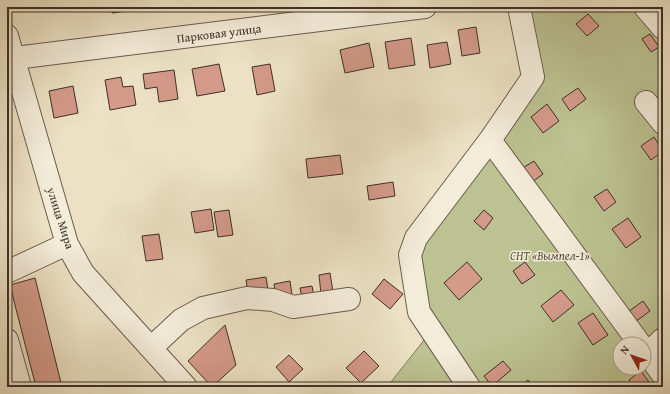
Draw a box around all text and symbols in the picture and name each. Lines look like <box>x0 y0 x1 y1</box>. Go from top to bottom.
street label: Парковая улица <box>176 19 262 47</box>
street label: улица Мира <box>43 184 79 251</box>
park label: СНТ «Вымпел-1» <box>510 247 590 264</box>
north arrow <box>612 336 652 376</box>
text: N <box>616 341 633 358</box>

